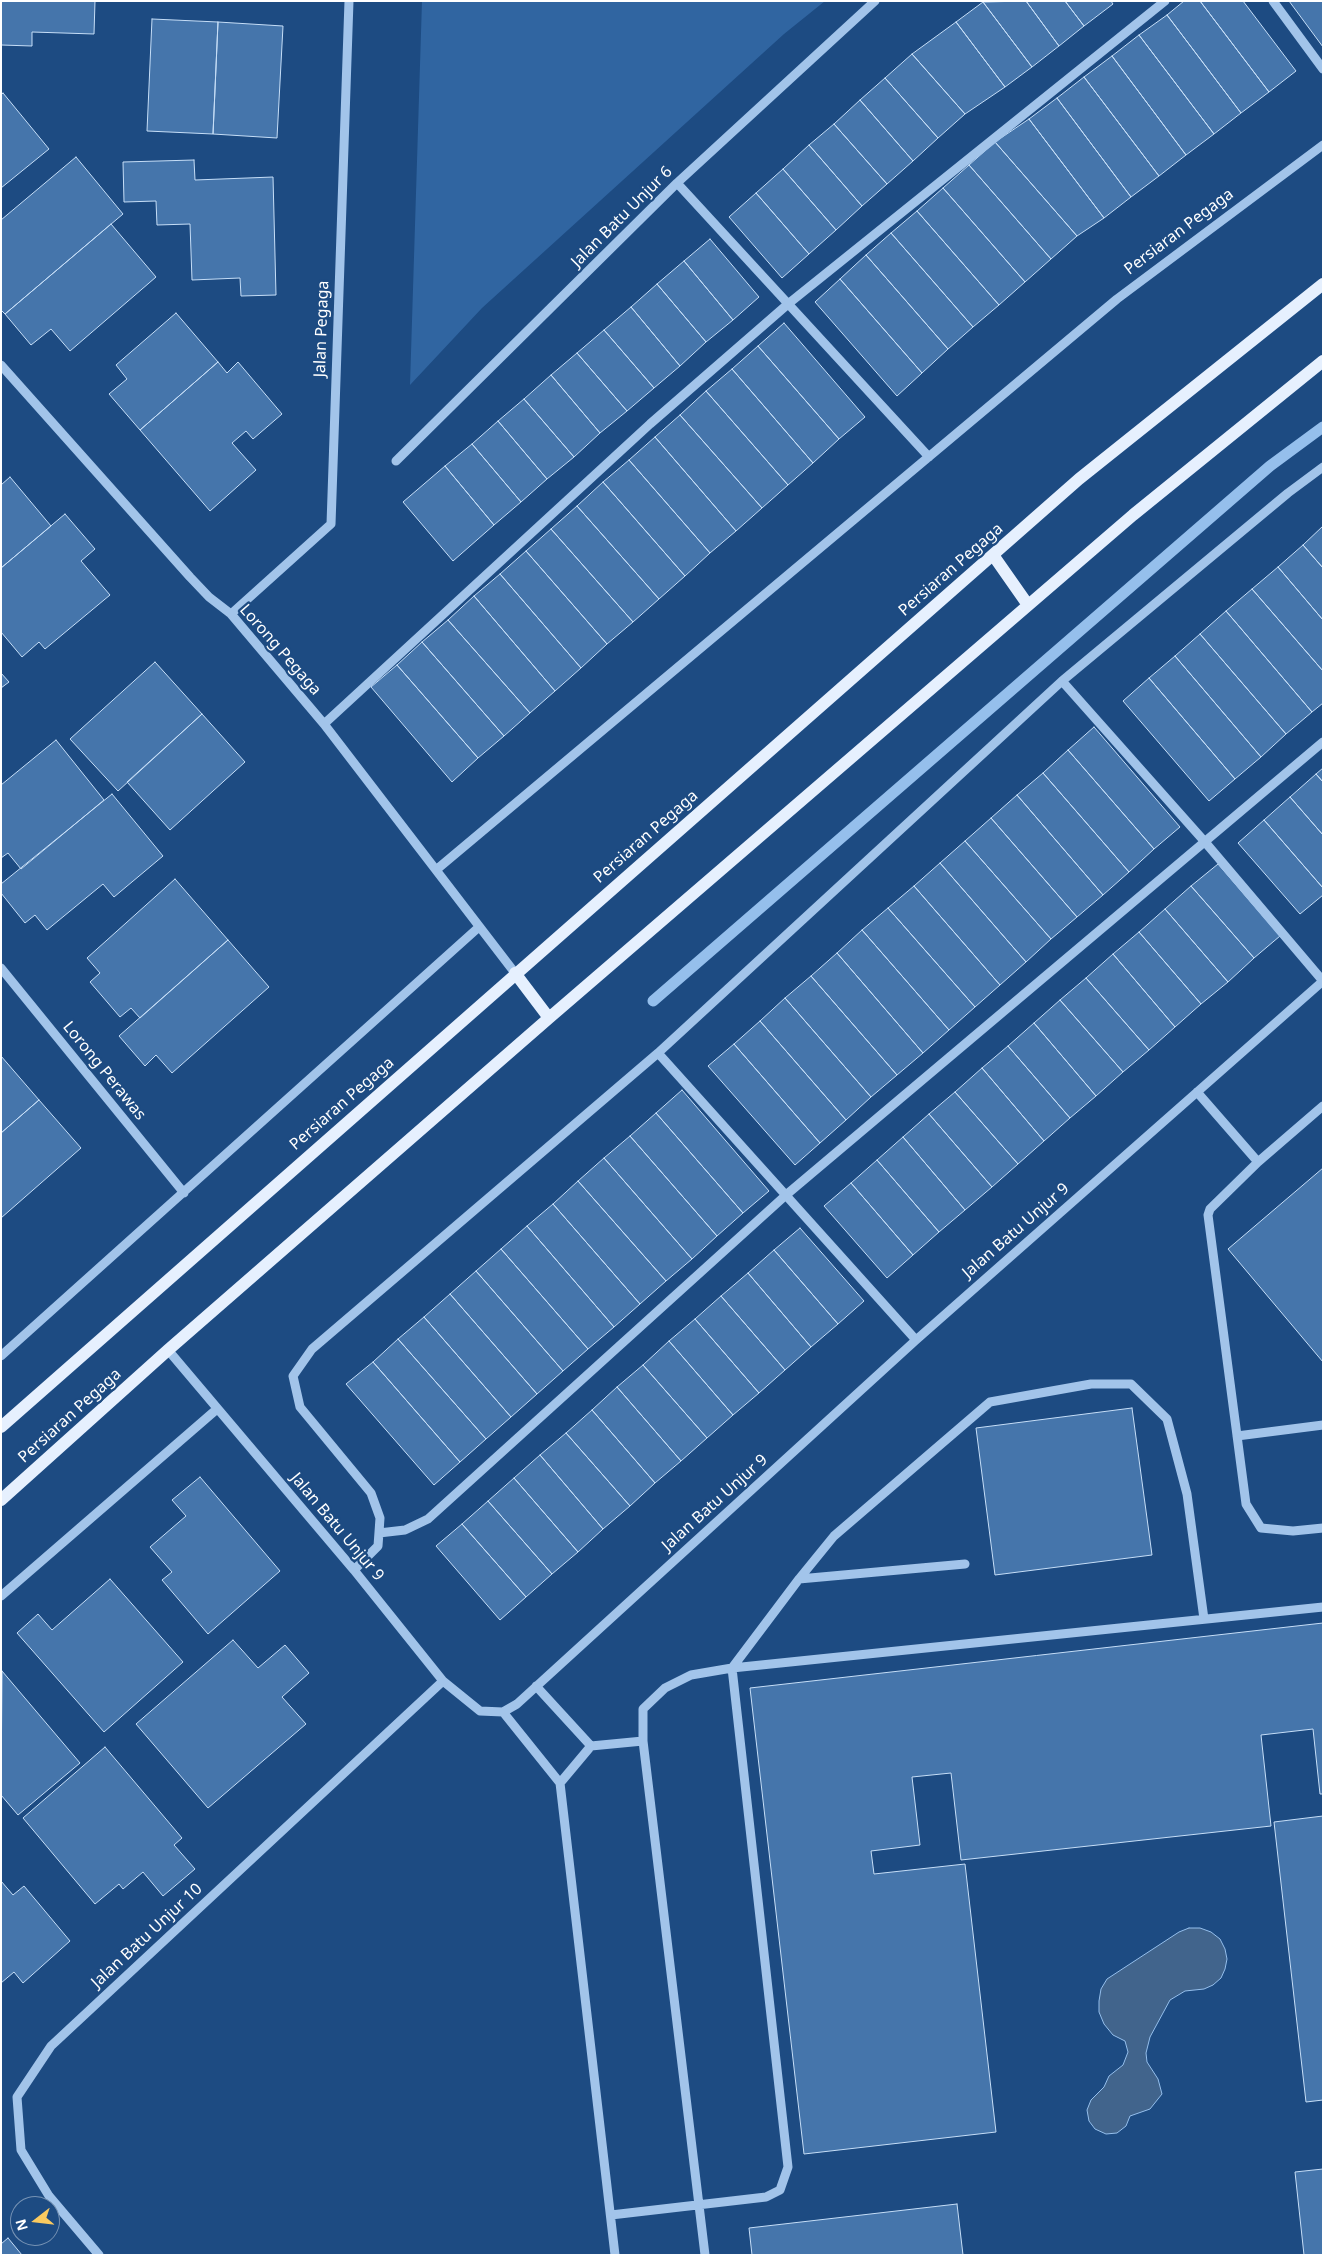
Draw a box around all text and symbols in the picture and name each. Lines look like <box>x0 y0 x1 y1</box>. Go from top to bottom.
street label: Jalan Batu Unjur 6 <box>567 162 677 272</box>
street label: Persiaran Pegaga <box>1121 185 1237 279</box>
street label: Jalan Pegaga <box>311 280 333 378</box>
street label: Persiaran Pegaga <box>895 520 1007 620</box>
street label: Lorong Pegaga <box>235 601 325 699</box>
street label: Persiaran Pegaga <box>590 787 702 887</box>
street label: Lorong Perawas <box>58 1018 150 1124</box>
street label: Persiaran Pegaga <box>286 1054 398 1154</box>
street label: Jalan Batu Unjur 9 <box>959 1179 1073 1283</box>
street label: Persiaran Pegaga <box>15 1365 125 1467</box>
street label: Jalan Batu Unjur 9 <box>658 1451 772 1555</box>
street label: Jalan Batu Unjur 9 <box>286 1469 388 1585</box>
street label: Jalan Batu Unjur 10 <box>88 1880 206 1992</box>
north arrow <box>10 2196 60 2246</box>
text: N <box>10 2217 32 2233</box>

